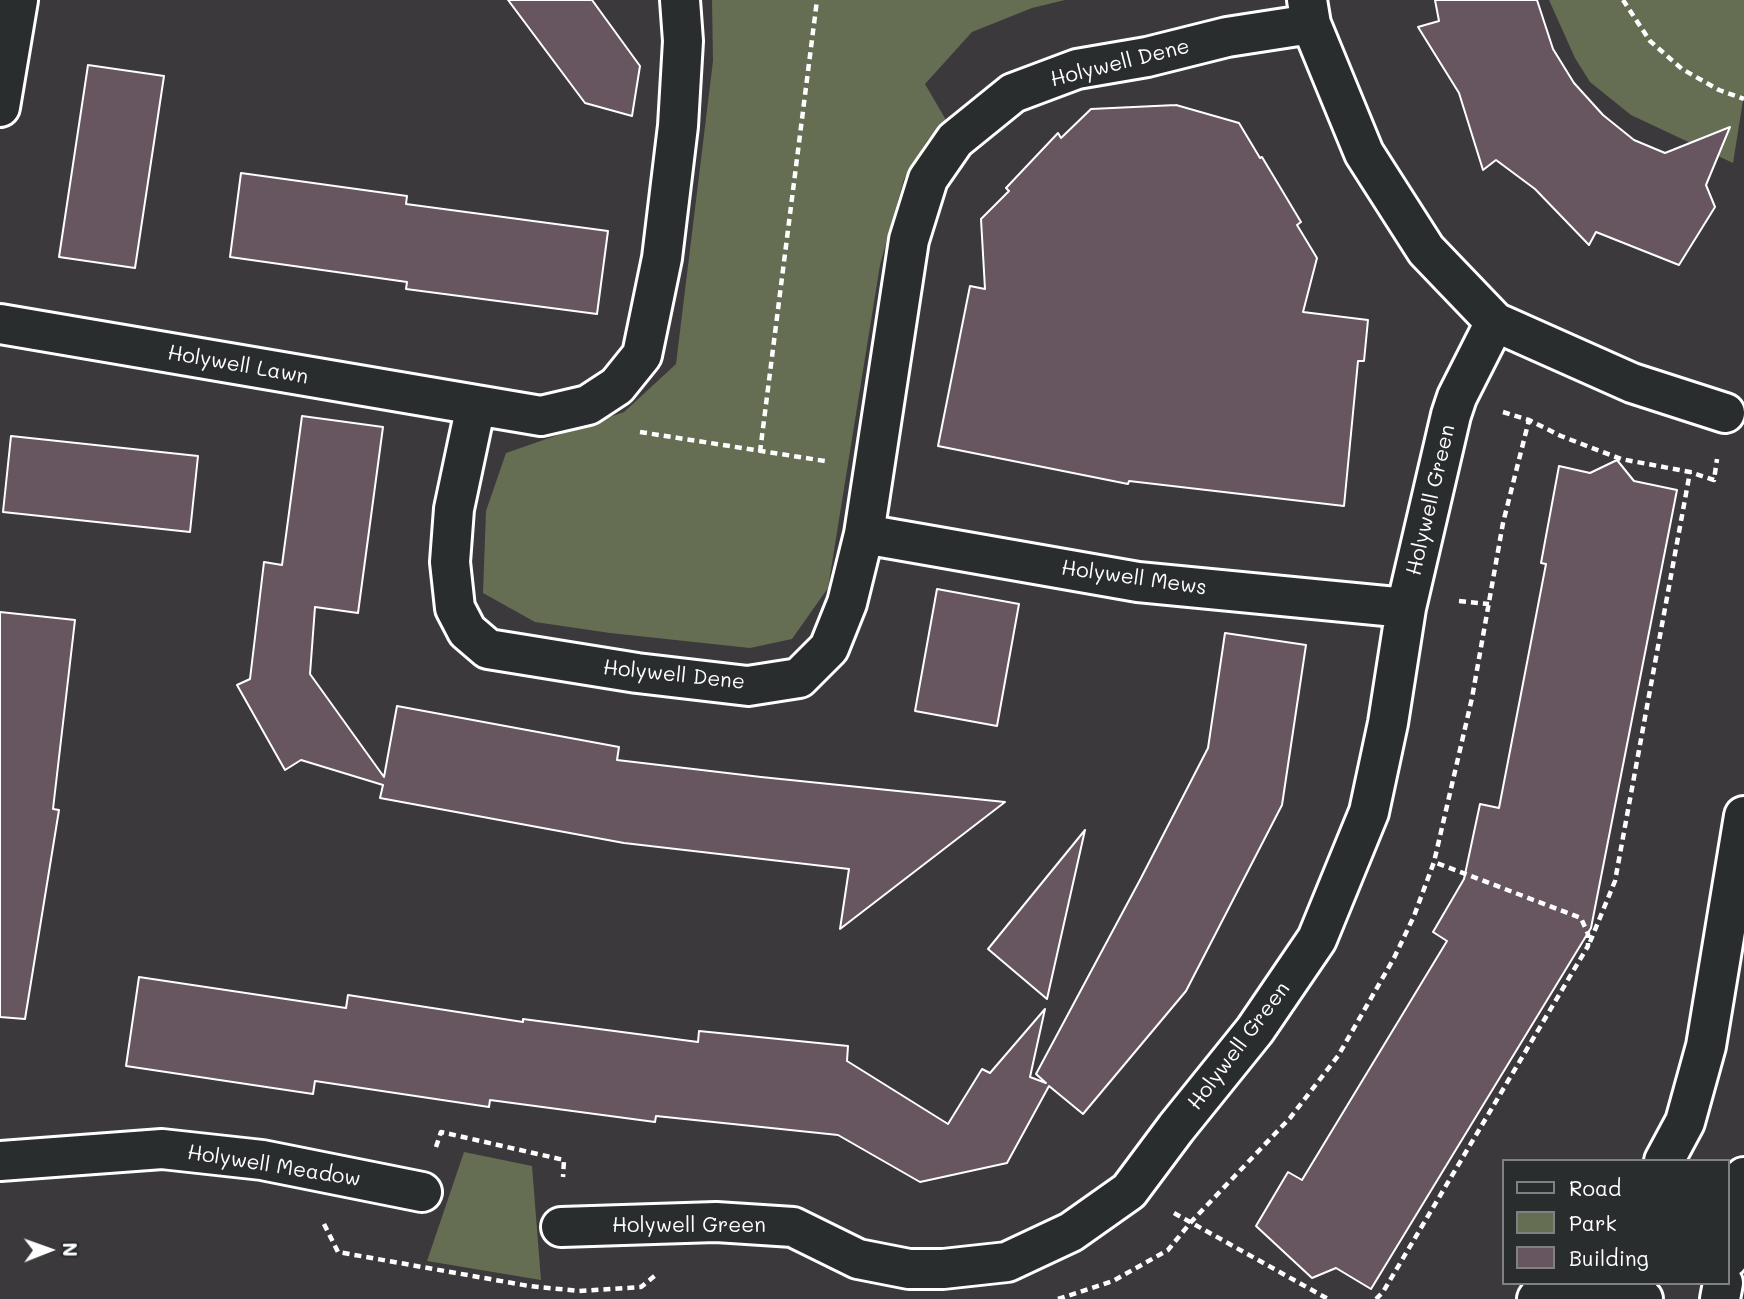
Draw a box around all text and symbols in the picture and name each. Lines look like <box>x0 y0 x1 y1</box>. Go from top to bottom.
street label: Holywell Dene <box>1048 34 1192 92</box>
street label: Holywell Lawn <box>166 340 310 390</box>
street label: Holywell Green <box>1401 422 1461 578</box>
street label: Holywell Mews <box>1060 555 1208 601</box>
street label: Holywell Dene <box>602 655 746 695</box>
street label: Holywell Green <box>1183 977 1295 1115</box>
street label: Holywell Meadow <box>186 1140 362 1192</box>
legend <box>1502 1159 1730 1285</box>
text: Road <box>1569 1174 1621 1201</box>
text: Park <box>1569 1209 1617 1236</box>
street label: Holywell Green <box>612 1213 766 1239</box>
north arrow <box>14 1215 84 1285</box>
text: N <box>58 1242 83 1257</box>
text: Building <box>1569 1244 1649 1271</box>

